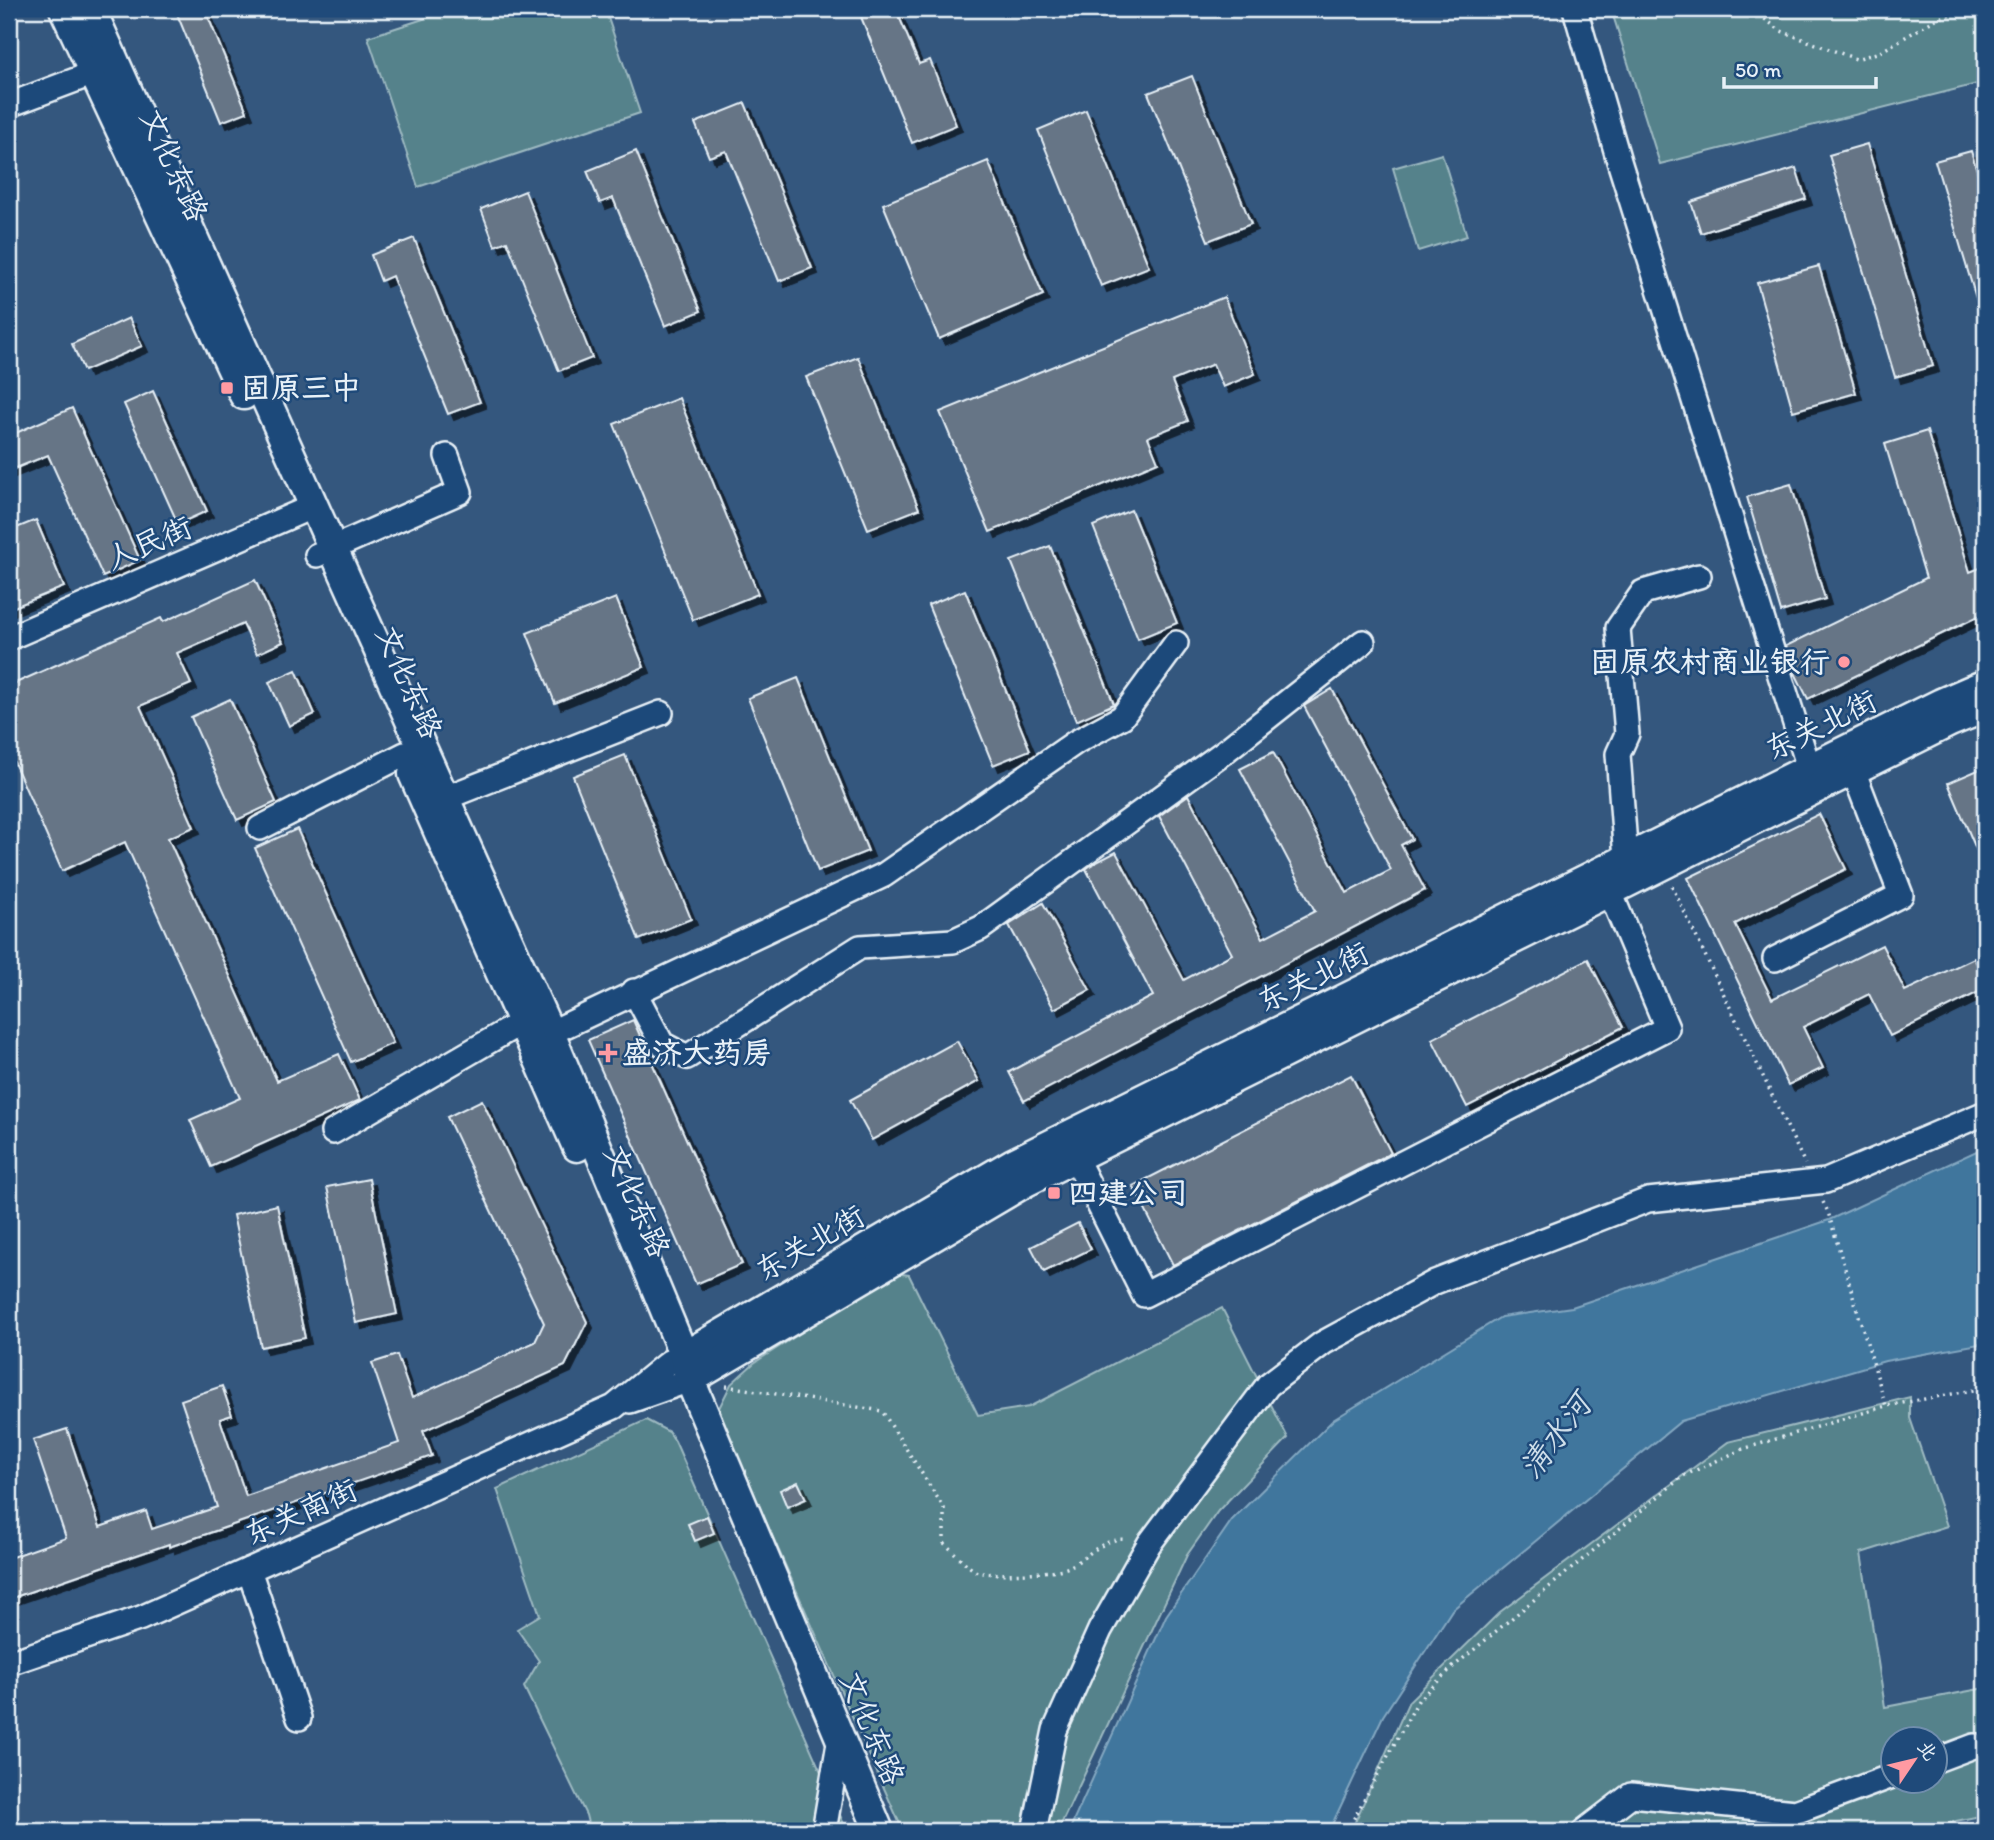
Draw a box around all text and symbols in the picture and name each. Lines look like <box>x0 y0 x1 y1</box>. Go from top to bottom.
scale bar <box>1724 46 1877 90</box>
text: 50 m <box>1735 57 1782 82</box>
street label: 文化东路 <box>132 103 217 227</box>
place label: 固原三中 <box>241 369 361 406</box>
marker: 固原三中 <box>219 380 235 396</box>
street label: 人民街 <box>100 508 197 577</box>
street label: 文化东路 <box>368 619 451 744</box>
place label: 固原农村商业银行 <box>1590 643 1830 680</box>
marker: 固原农村商业银行 <box>1836 654 1852 670</box>
street label: 东关北街 <box>1759 682 1883 767</box>
street label: 东关北街 <box>1251 934 1375 1019</box>
place label: 盛济大药房 <box>622 1034 772 1071</box>
marker: 盛济大药房 <box>600 1045 616 1061</box>
street label: 文化东路 <box>596 1138 679 1263</box>
place label: 四建公司 <box>1068 1174 1188 1211</box>
marker: 四建公司 <box>1046 1185 1062 1201</box>
street label: 东关北街 <box>749 1197 871 1289</box>
water label: 清水河 <box>1511 1382 1602 1486</box>
street label: 东关南街 <box>238 1470 363 1553</box>
street label: 文化东路 <box>832 1665 913 1790</box>
north arrow <box>1878 1724 1948 1794</box>
text: 北 <box>1913 1736 1942 1765</box>

